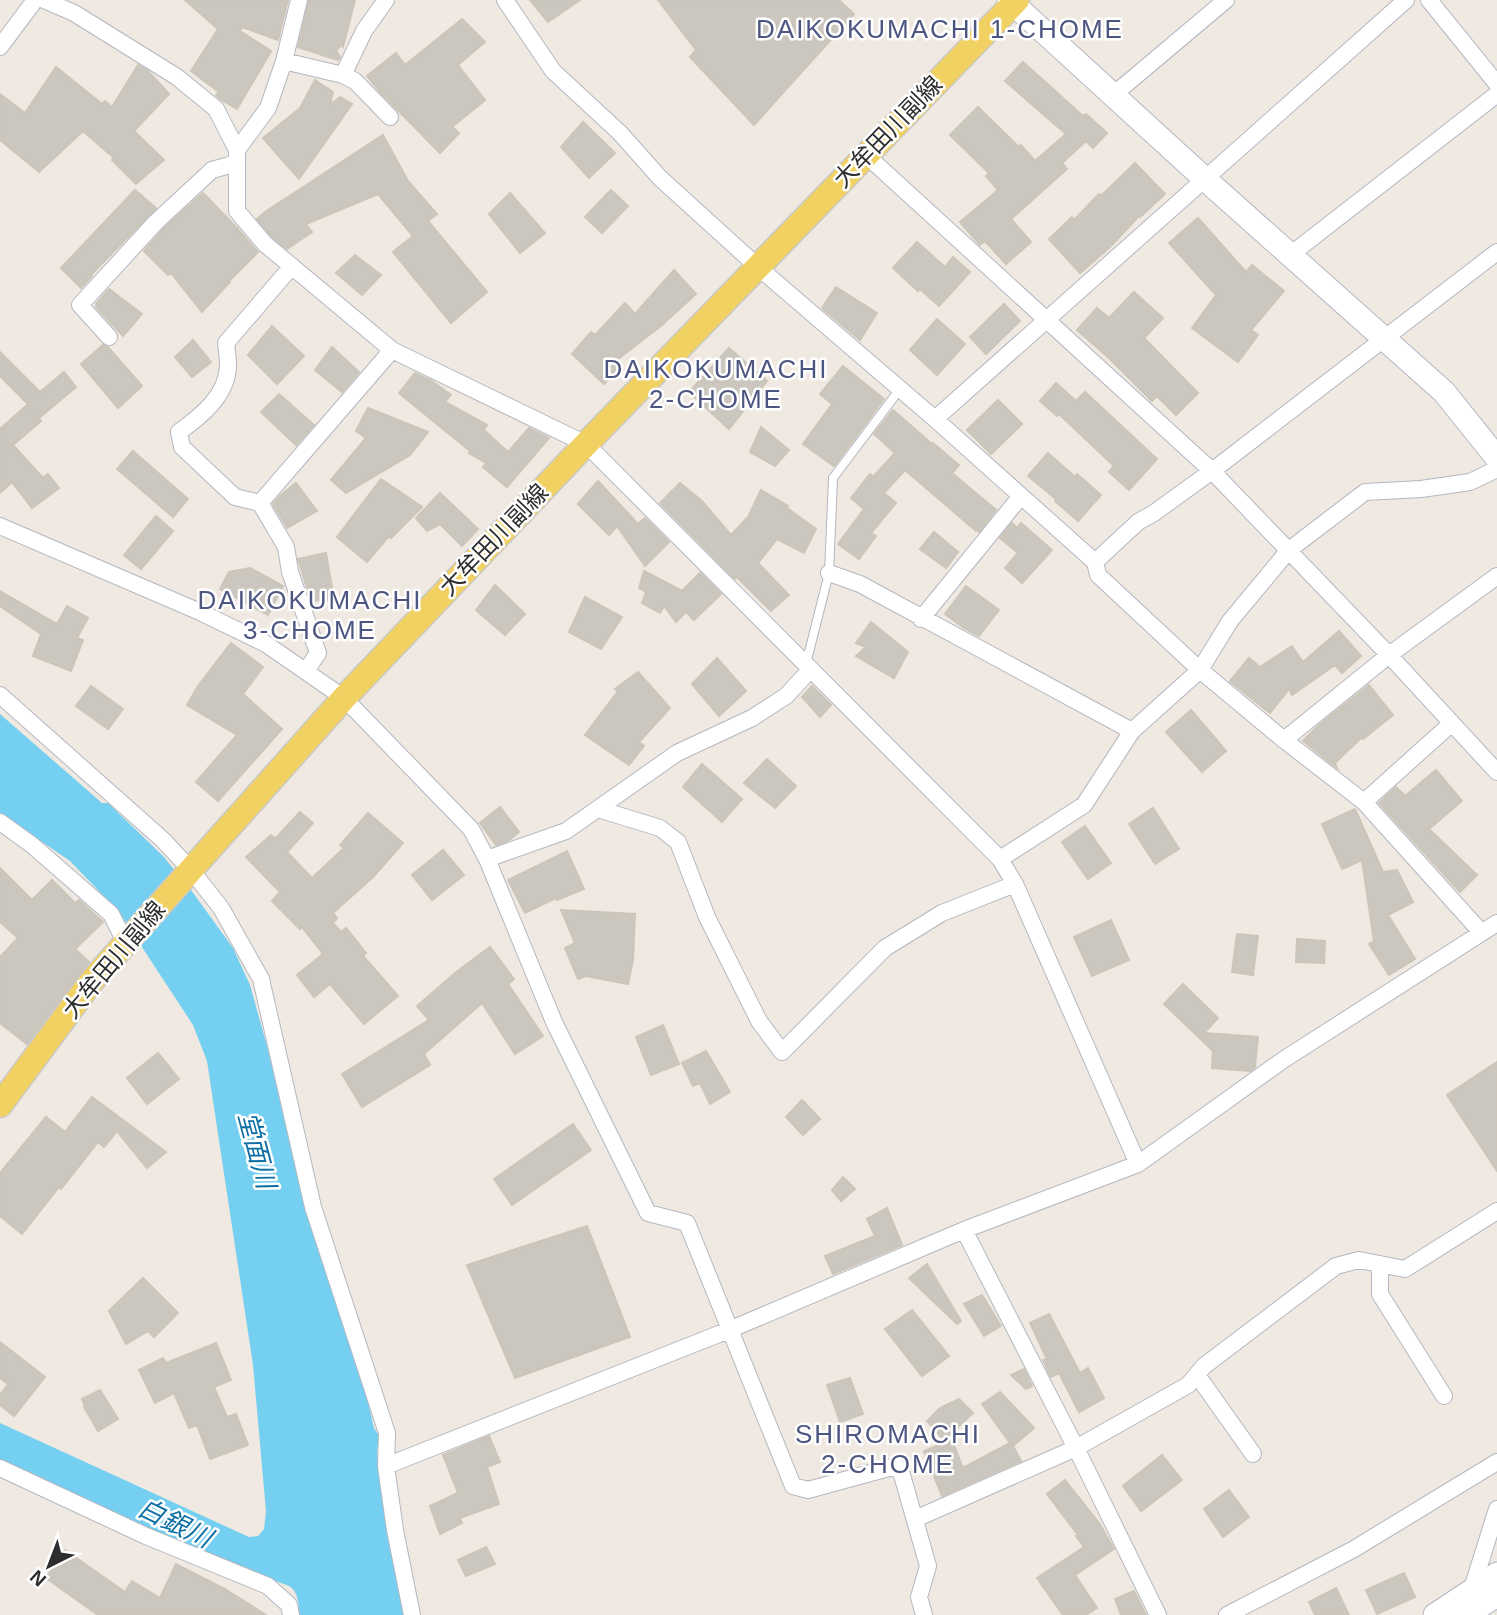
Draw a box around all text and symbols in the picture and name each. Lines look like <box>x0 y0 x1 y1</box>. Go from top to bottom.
district label: DAIKOKUMACHI 1-CHOME <box>756 14 1124 44</box>
street label: 大牟田川副線 <box>828 70 947 193</box>
district label: DAIKOKUMACHI 2-CHOME <box>604 354 828 414</box>
street label: 大牟田川副線 <box>434 478 553 601</box>
district label: DAIKOKUMACHI 3-CHOME <box>198 585 422 645</box>
street label: 大牟田川副線 <box>57 896 170 1024</box>
water label: 堂面川 <box>232 1108 282 1194</box>
district label: SHIROMACHI 2-CHOME <box>795 1419 981 1479</box>
water label: 白銀川 <box>133 1492 219 1555</box>
north arrow <box>14 1531 84 1601</box>
text: N <box>26 1566 50 1591</box>

